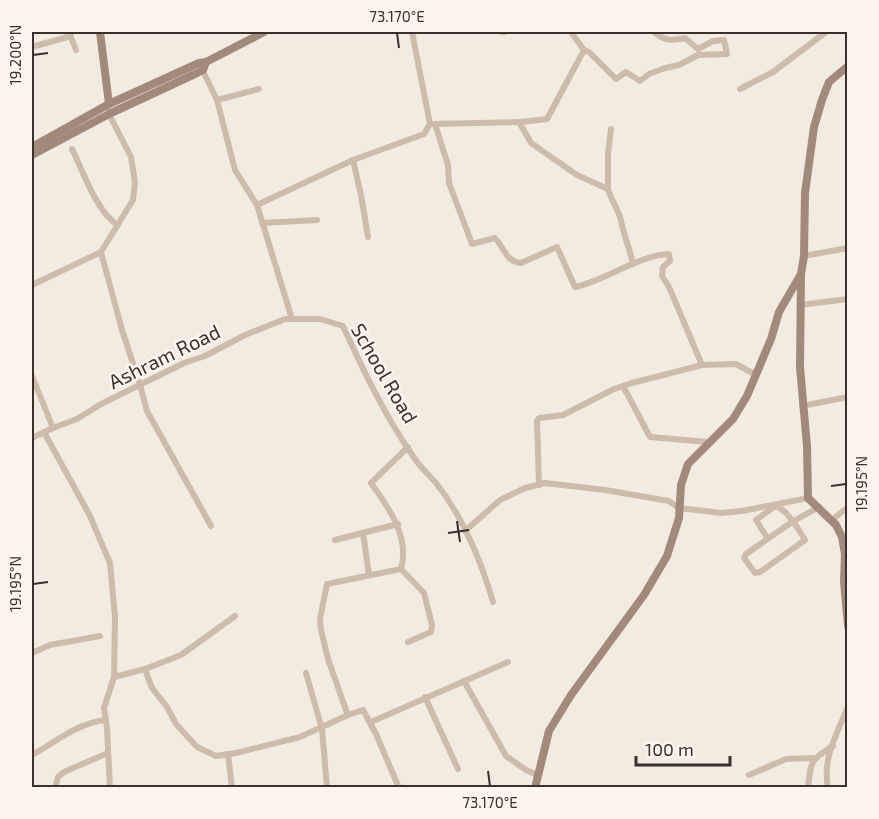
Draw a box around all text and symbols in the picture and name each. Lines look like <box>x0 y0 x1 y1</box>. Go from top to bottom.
text: 73.170°E <box>369 7 425 25</box>
text: 19.200°N <box>6 25 24 85</box>
street label: Ashram Road <box>104 319 224 393</box>
street label: School Road <box>347 319 423 427</box>
text: 19.195°N <box>852 456 870 512</box>
text: 19.195°N <box>6 556 24 612</box>
scale bar <box>636 729 730 767</box>
text: 100 m <box>645 738 694 760</box>
text: 73.170°E <box>462 793 518 811</box>

